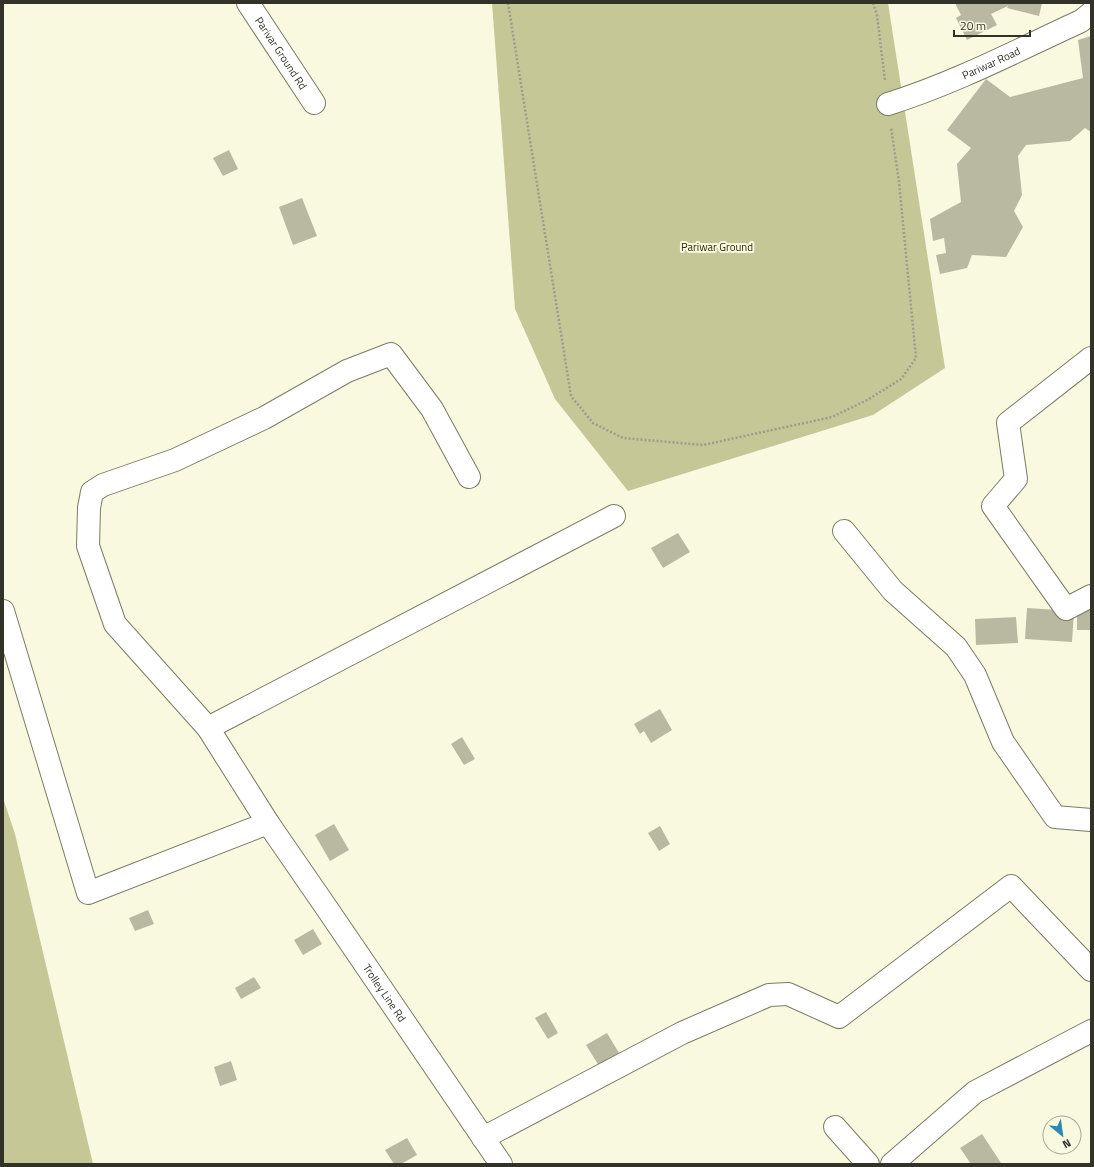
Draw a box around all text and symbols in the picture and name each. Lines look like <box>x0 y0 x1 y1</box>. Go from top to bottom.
scale bar <box>954 12 1030 38</box>
street label: Parivar Ground Rd <box>251 14 311 93</box>
text: 20 m <box>960 16 986 35</box>
street label: Pariwar Road <box>960 43 1023 83</box>
park label: Pariwar Ground <box>681 239 753 255</box>
street label: Trolley Line Rd <box>359 961 410 1025</box>
north arrow <box>1042 1115 1082 1155</box>
text: N <box>1060 1135 1074 1153</box>

